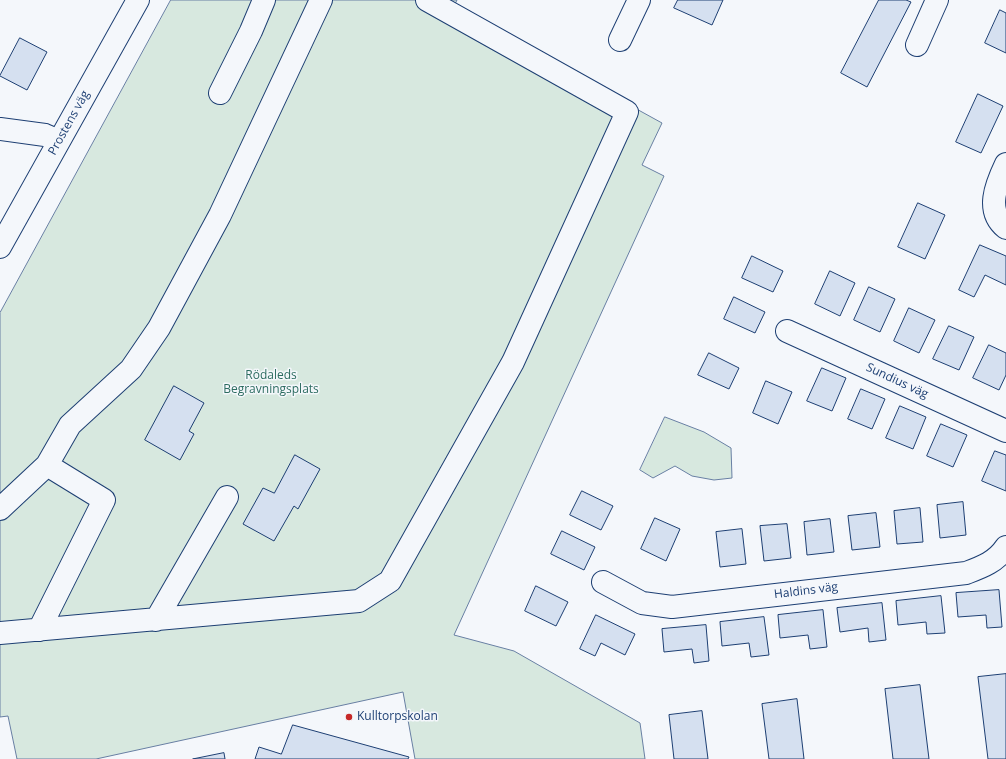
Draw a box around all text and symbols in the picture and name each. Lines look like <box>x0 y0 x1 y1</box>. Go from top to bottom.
street label: Prostens väg <box>45 88 93 158</box>
street label: Sundius väg <box>864 360 930 402</box>
park label: Rödaleds Begravningsplats <box>223 369 319 397</box>
street label: Haldins väg <box>773 580 839 602</box>
place label: Kulltorpskolan <box>357 710 438 724</box>
marker: Kulltorpskolan <box>344 712 354 722</box>

